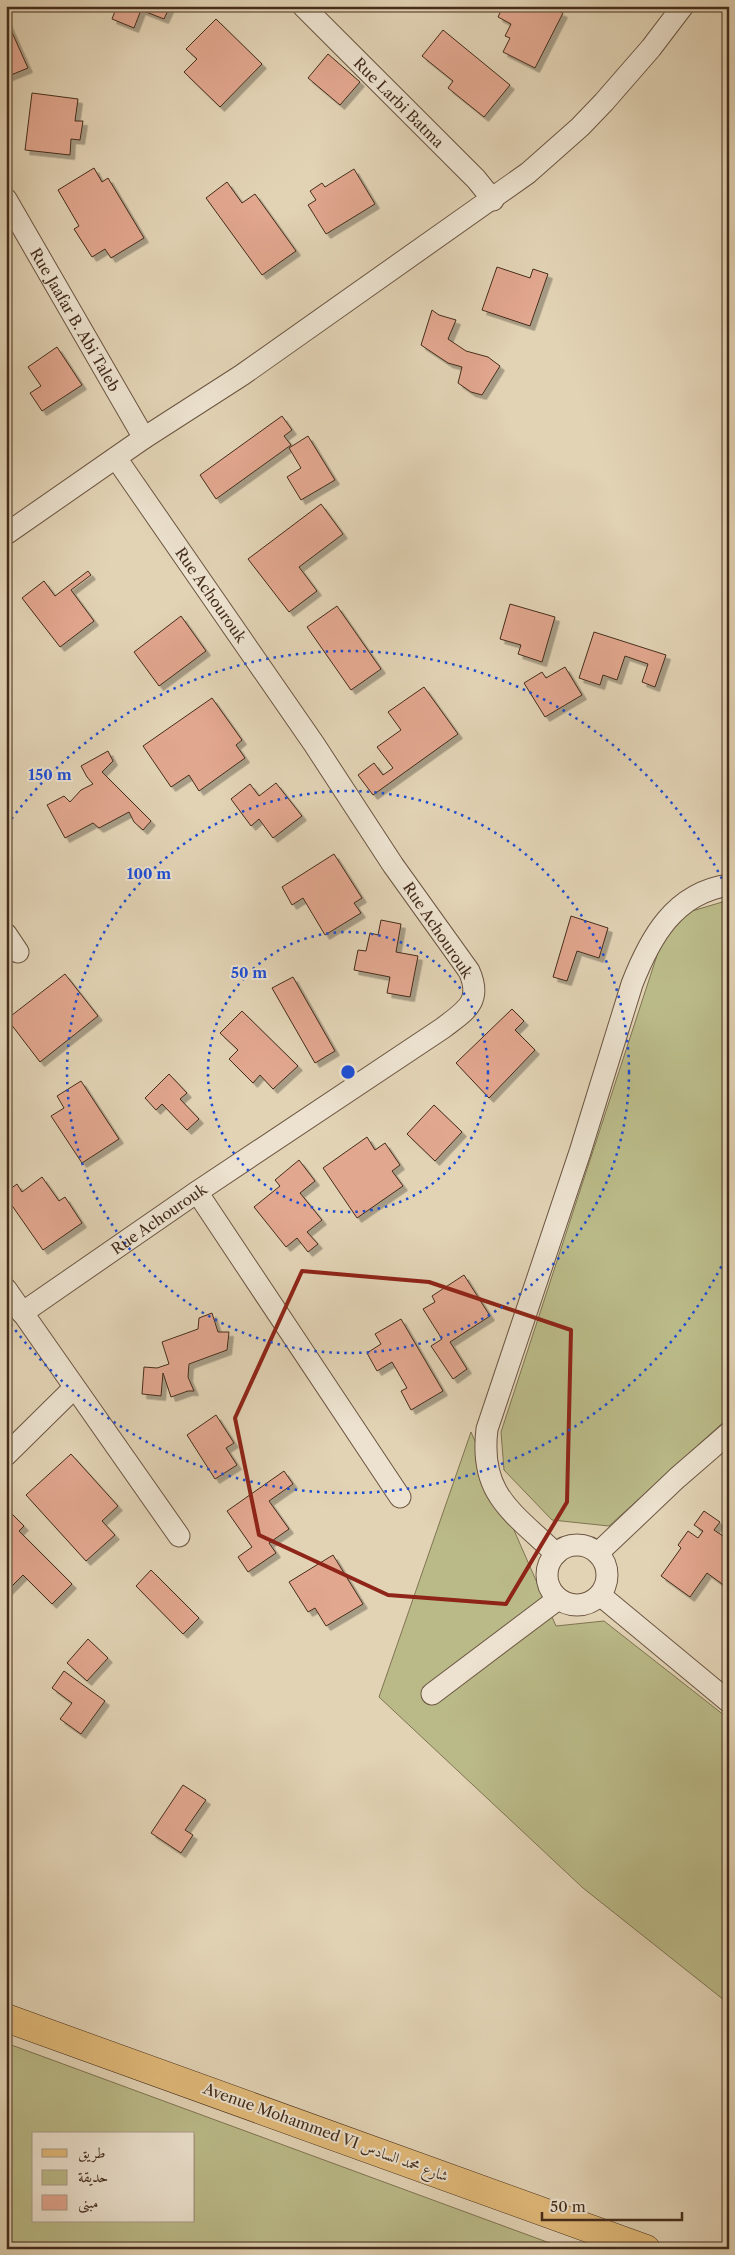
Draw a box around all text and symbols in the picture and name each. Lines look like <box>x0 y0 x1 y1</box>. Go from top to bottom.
street label: Rue Larbi Batma <box>350 53 448 151</box>
street label: Rue Jaafar B. Abi Taleb <box>27 244 124 395</box>
street label: Rue Achourouk <box>171 544 252 647</box>
text: 150 m <box>28 765 72 784</box>
text: 100 m <box>127 864 171 883</box>
street label: Rue Achourouk <box>399 878 478 983</box>
text: 50 m <box>231 963 267 982</box>
centre of rings <box>339 1063 357 1081</box>
street label: Rue Achourouk <box>107 1178 211 1258</box>
street label: Avenue Mohammed VI شارع محمد السادس <box>199 2078 451 2189</box>
legend <box>32 2132 195 2222</box>
text: طريق <box>78 2143 105 2163</box>
text: حديقة <box>78 2167 108 2186</box>
scale bar <box>542 2190 682 2222</box>
text: مبنى <box>78 2193 98 2214</box>
text: 50 m <box>550 2197 586 2216</box>

